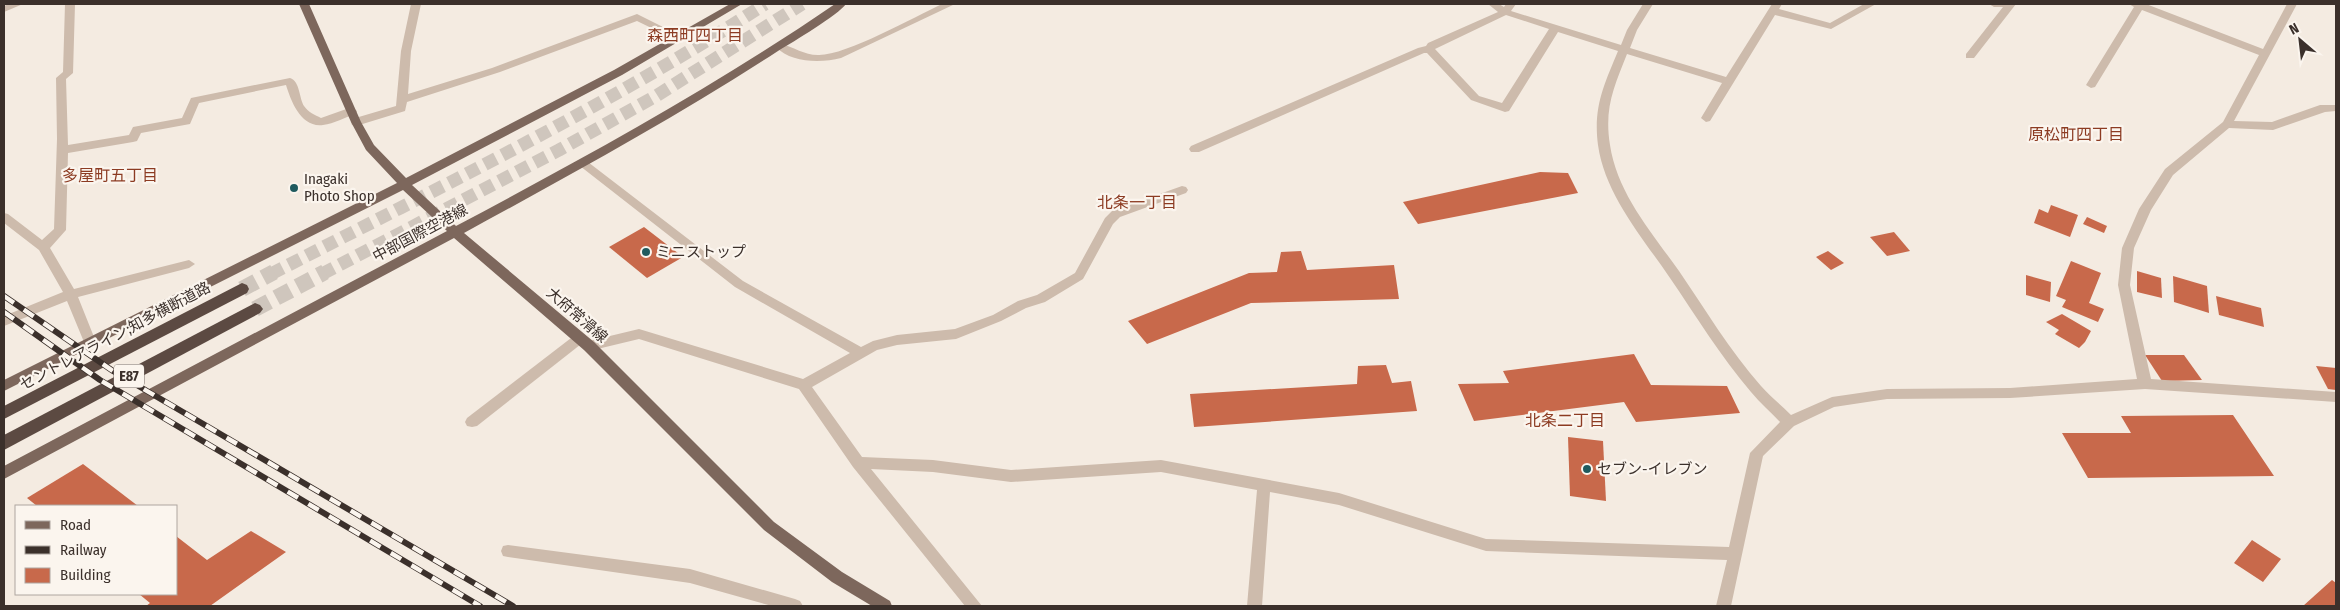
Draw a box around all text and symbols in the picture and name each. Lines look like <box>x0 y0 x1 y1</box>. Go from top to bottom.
north arrow <box>2275 15 2325 65</box>
text: N <box>2286 19 2302 38</box>
district label: 森西町四丁目 <box>647 26 743 45</box>
district label: 原松町四丁目 <box>2028 125 2124 144</box>
district label: 多屋町五丁目 <box>62 166 158 185</box>
place label: Inagaki Photo Shop <box>304 170 375 205</box>
marker: Inagaki Photo Shop <box>288 182 300 194</box>
district label: 北条一丁目 <box>1097 193 1177 212</box>
street label: 中部国際空港線 <box>369 200 471 266</box>
place label: ミニストップ <box>656 243 746 261</box>
marker: ミニストップ <box>640 246 652 258</box>
street label: セントレアライン;知多横断道路 <box>17 278 213 394</box>
street label: 大府常滑線 <box>543 284 611 346</box>
road number: E87 <box>114 364 144 388</box>
district label: 北条二丁目 <box>1525 411 1605 430</box>
place label: セブン-イレブン <box>1597 460 1708 478</box>
marker: セブン-イレブン <box>1581 463 1593 475</box>
legend <box>15 505 178 595</box>
text: Road <box>60 516 91 534</box>
text: Railway <box>60 541 107 559</box>
text: Building <box>60 566 111 584</box>

